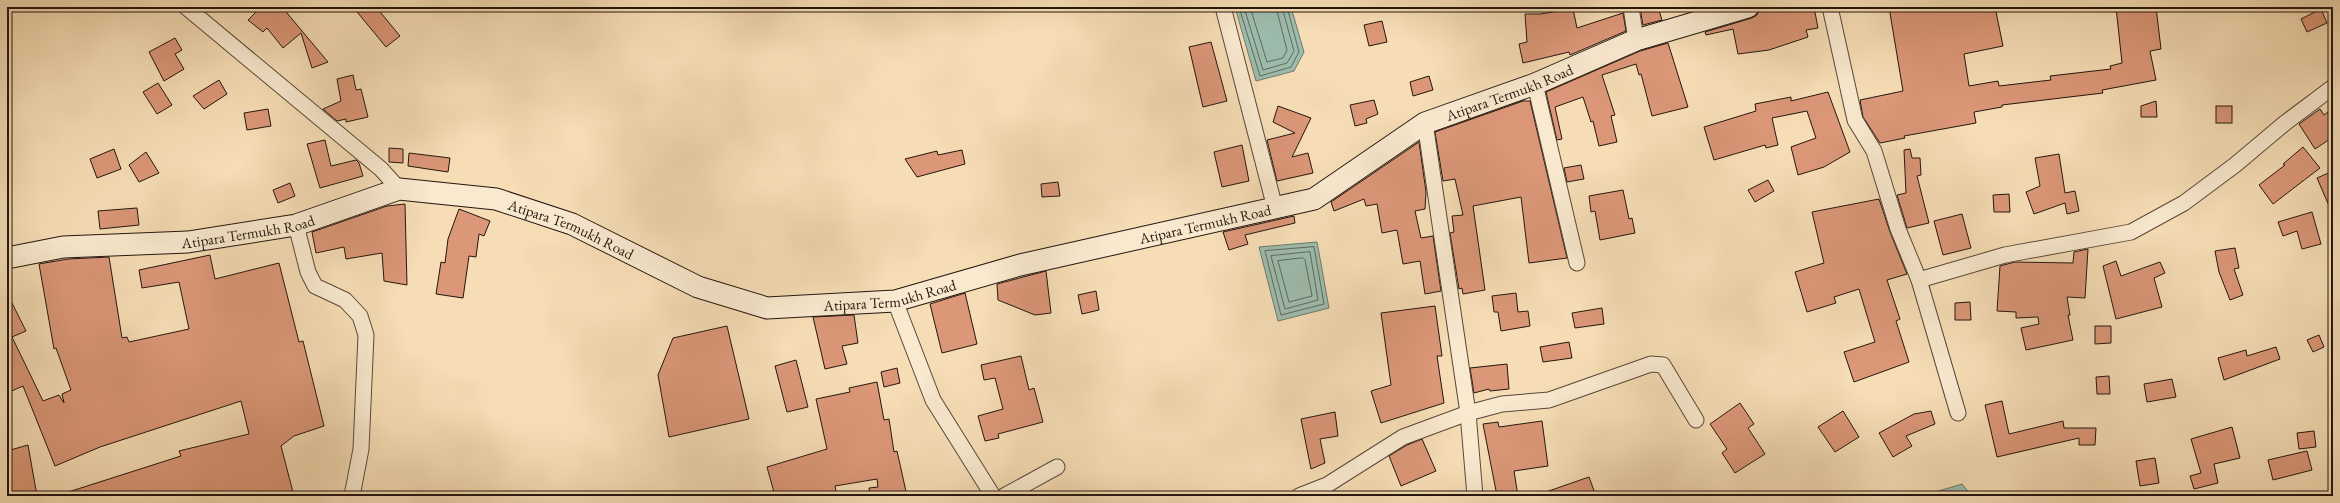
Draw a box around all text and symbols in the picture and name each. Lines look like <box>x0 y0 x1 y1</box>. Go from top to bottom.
street label: Atipara Termukh Road <box>1442 59 1576 125</box>
street label: Atipara Termukh Road <box>505 194 638 263</box>
street label: Atipara Termukh Road <box>1136 199 1273 248</box>
street label: Atipara Termukh Road <box>180 210 317 252</box>
street label: Atipara Termukh Road <box>822 274 958 314</box>

